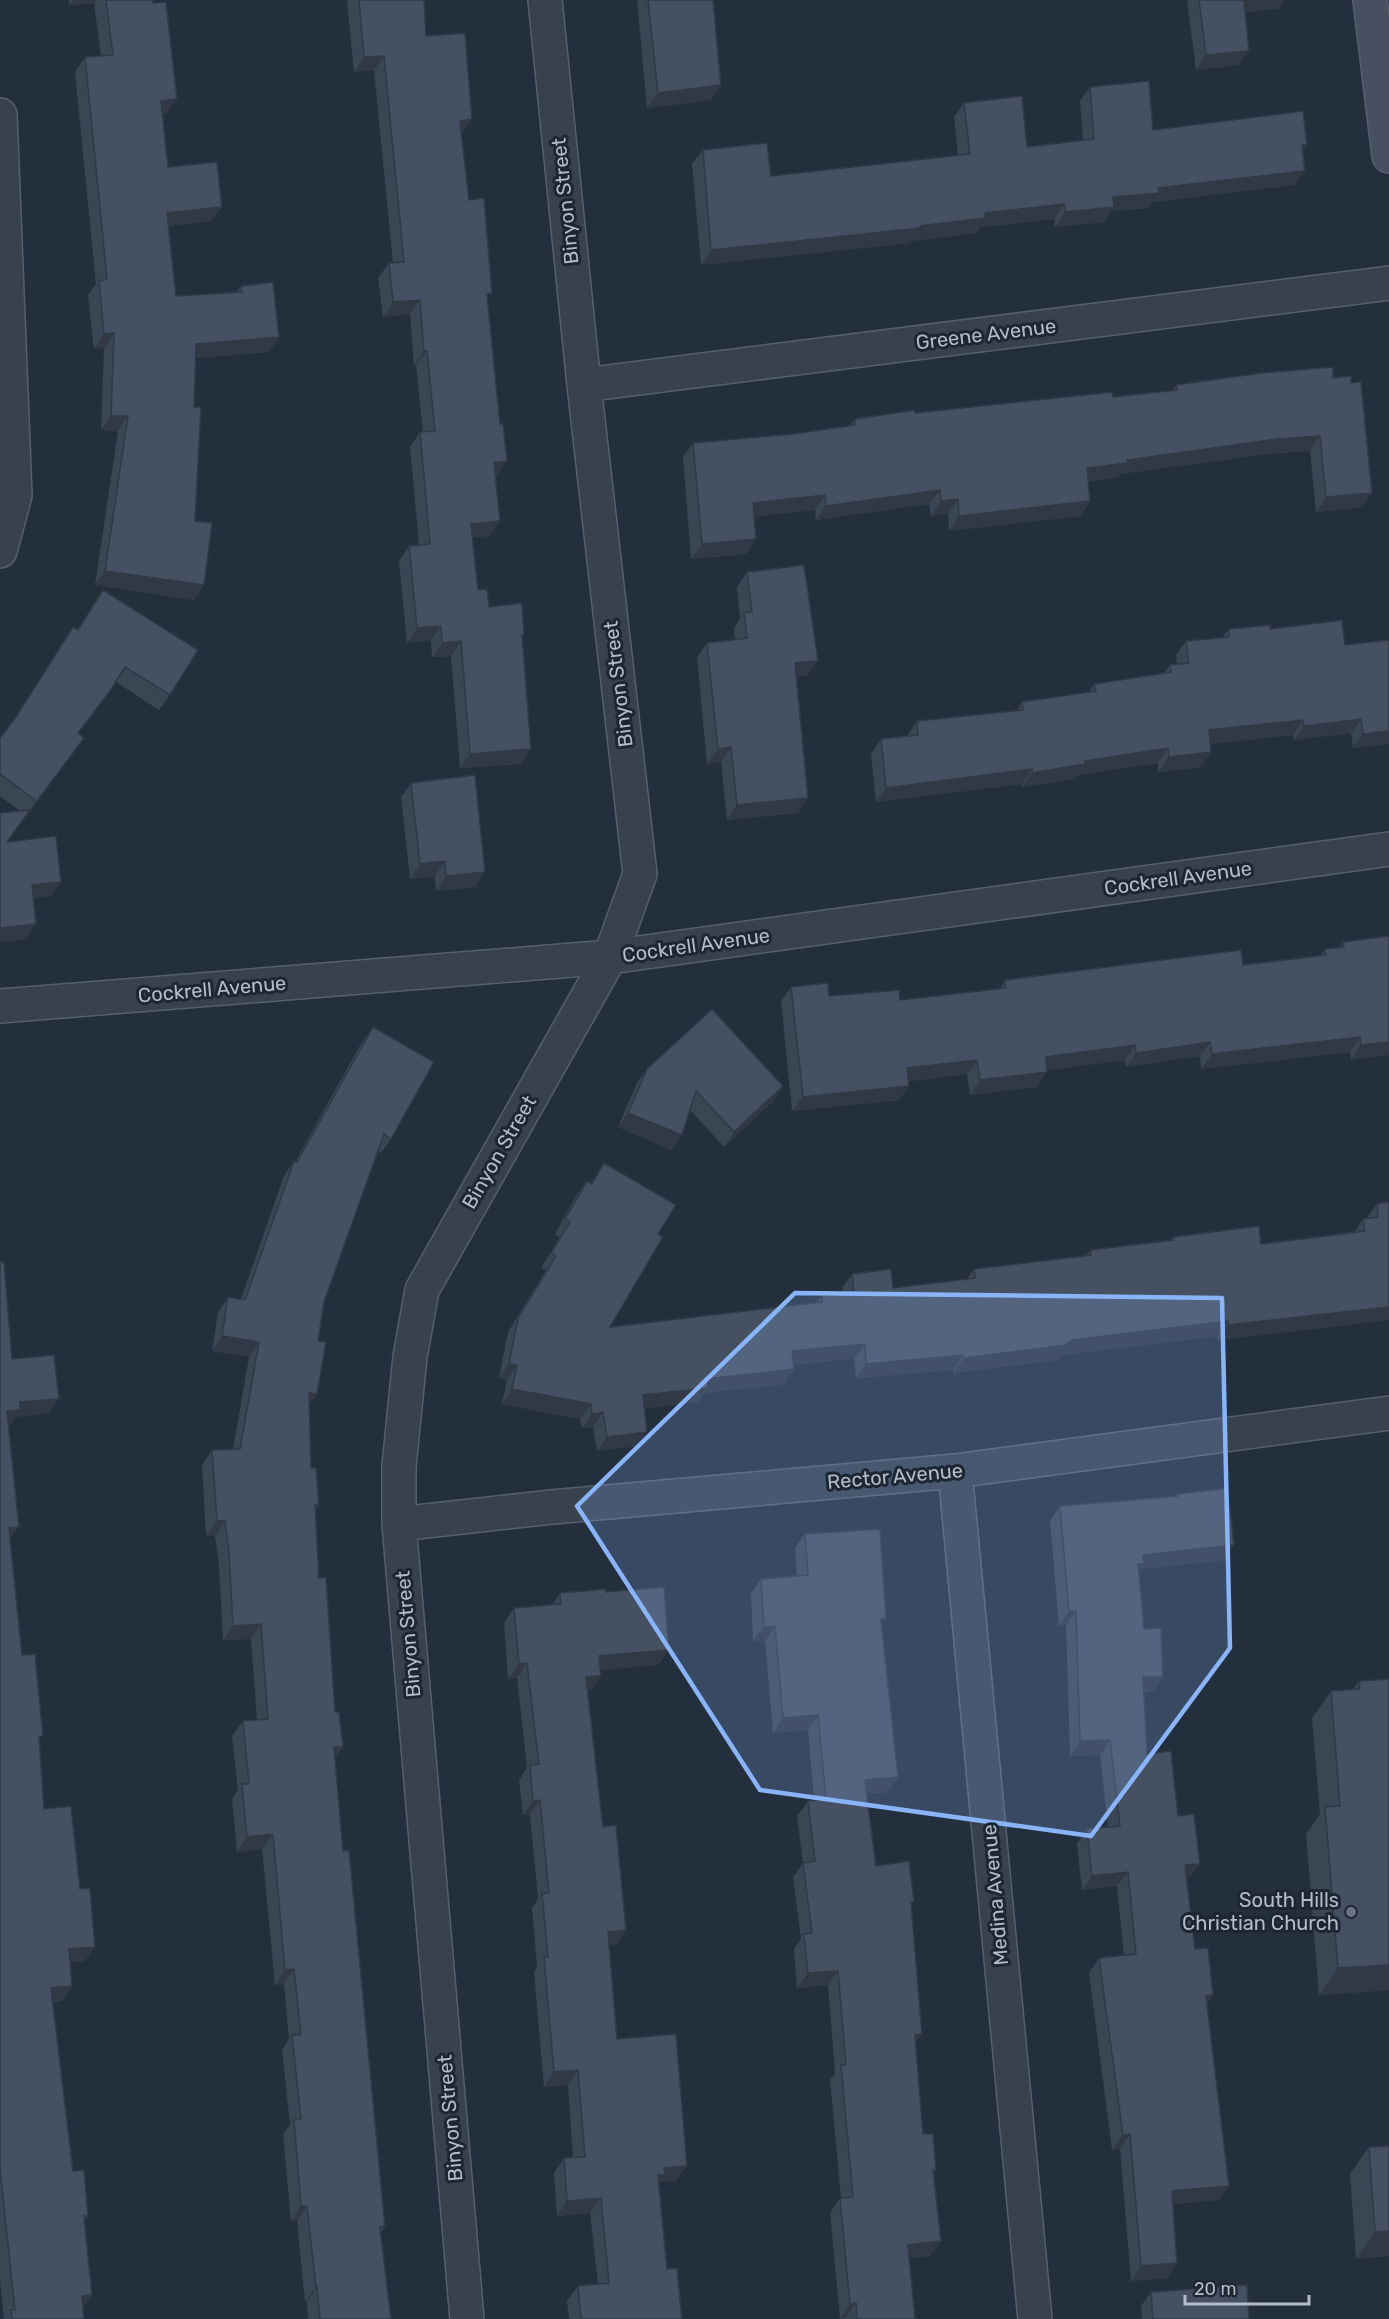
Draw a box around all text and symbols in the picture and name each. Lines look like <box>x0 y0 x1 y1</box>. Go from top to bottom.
street label: Binyon Street <box>546 136 584 265</box>
street label: Greene Avenue <box>914 313 1058 355</box>
street label: Binyon Street <box>598 619 638 748</box>
street label: Cockrell Avenue <box>1103 856 1253 900</box>
street label: Cockrell Avenue <box>621 923 771 967</box>
street label: Cockrell Avenue <box>137 971 287 1007</box>
street label: Binyon Street <box>457 1091 541 1213</box>
street label: Rector Avenue <box>826 1458 964 1494</box>
street label: Binyon Street <box>390 1570 425 1698</box>
street label: Medina Avenue <box>977 1824 1013 1966</box>
place label: South Hills Christian Church <box>1182 1888 1339 1935</box>
marker: South Hills Christian Church <box>1344 1905 1358 1919</box>
street label: Binyon Street <box>432 2054 467 2182</box>
scale bar <box>1185 2268 1310 2306</box>
text: 20 m <box>1194 2278 1236 2300</box>

